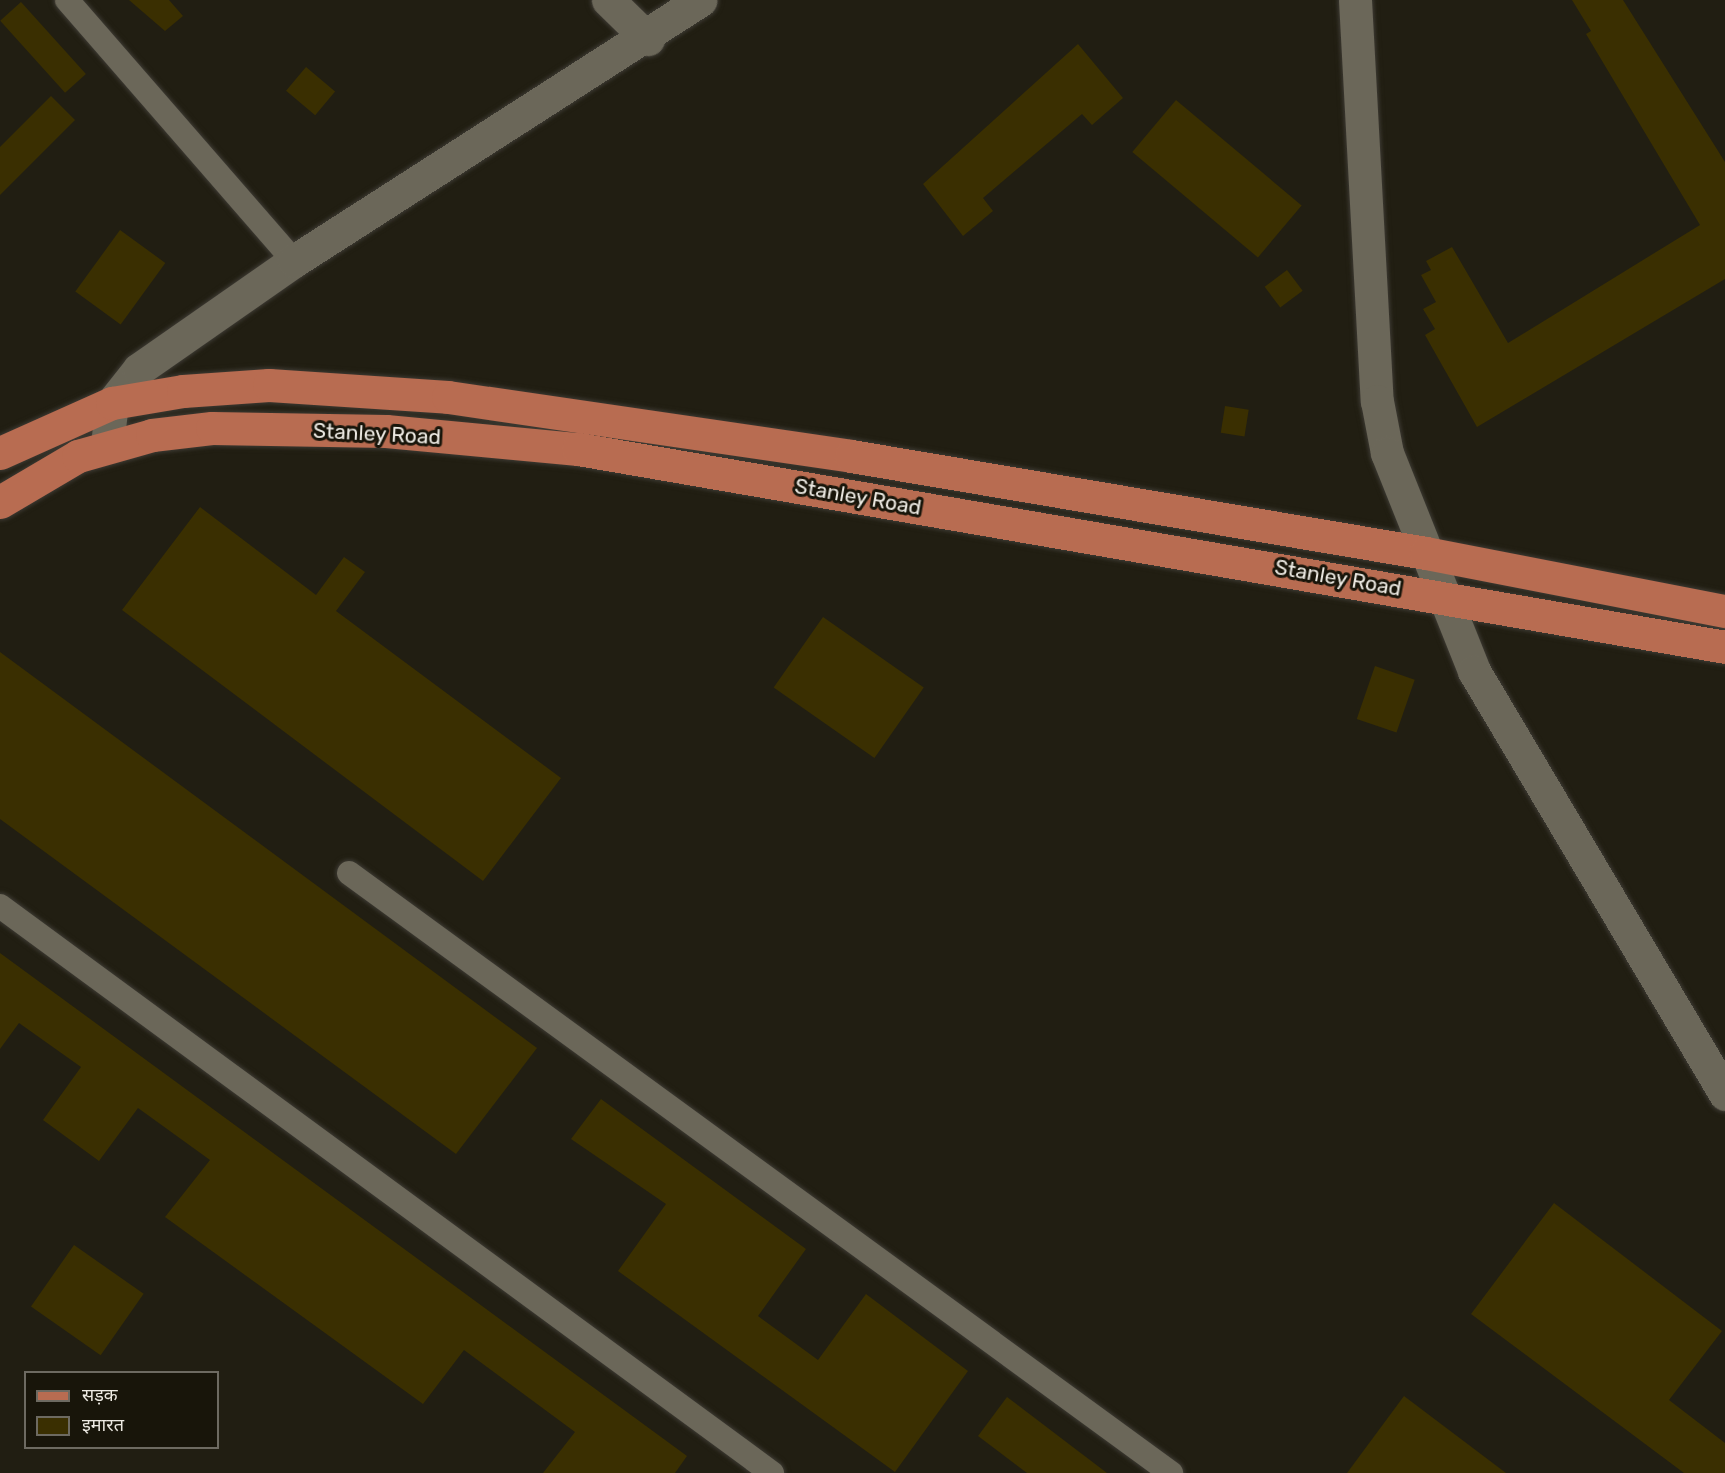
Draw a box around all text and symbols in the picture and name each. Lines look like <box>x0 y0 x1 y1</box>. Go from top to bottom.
street label: Stanley Road <box>312 418 442 450</box>
street label: Stanley Road <box>793 473 923 521</box>
street label: Stanley Road <box>1273 554 1403 602</box>
legend <box>24 1371 219 1449</box>
text: सड़क <box>82 1384 118 1406</box>
text: इमारत <box>82 1414 124 1436</box>

